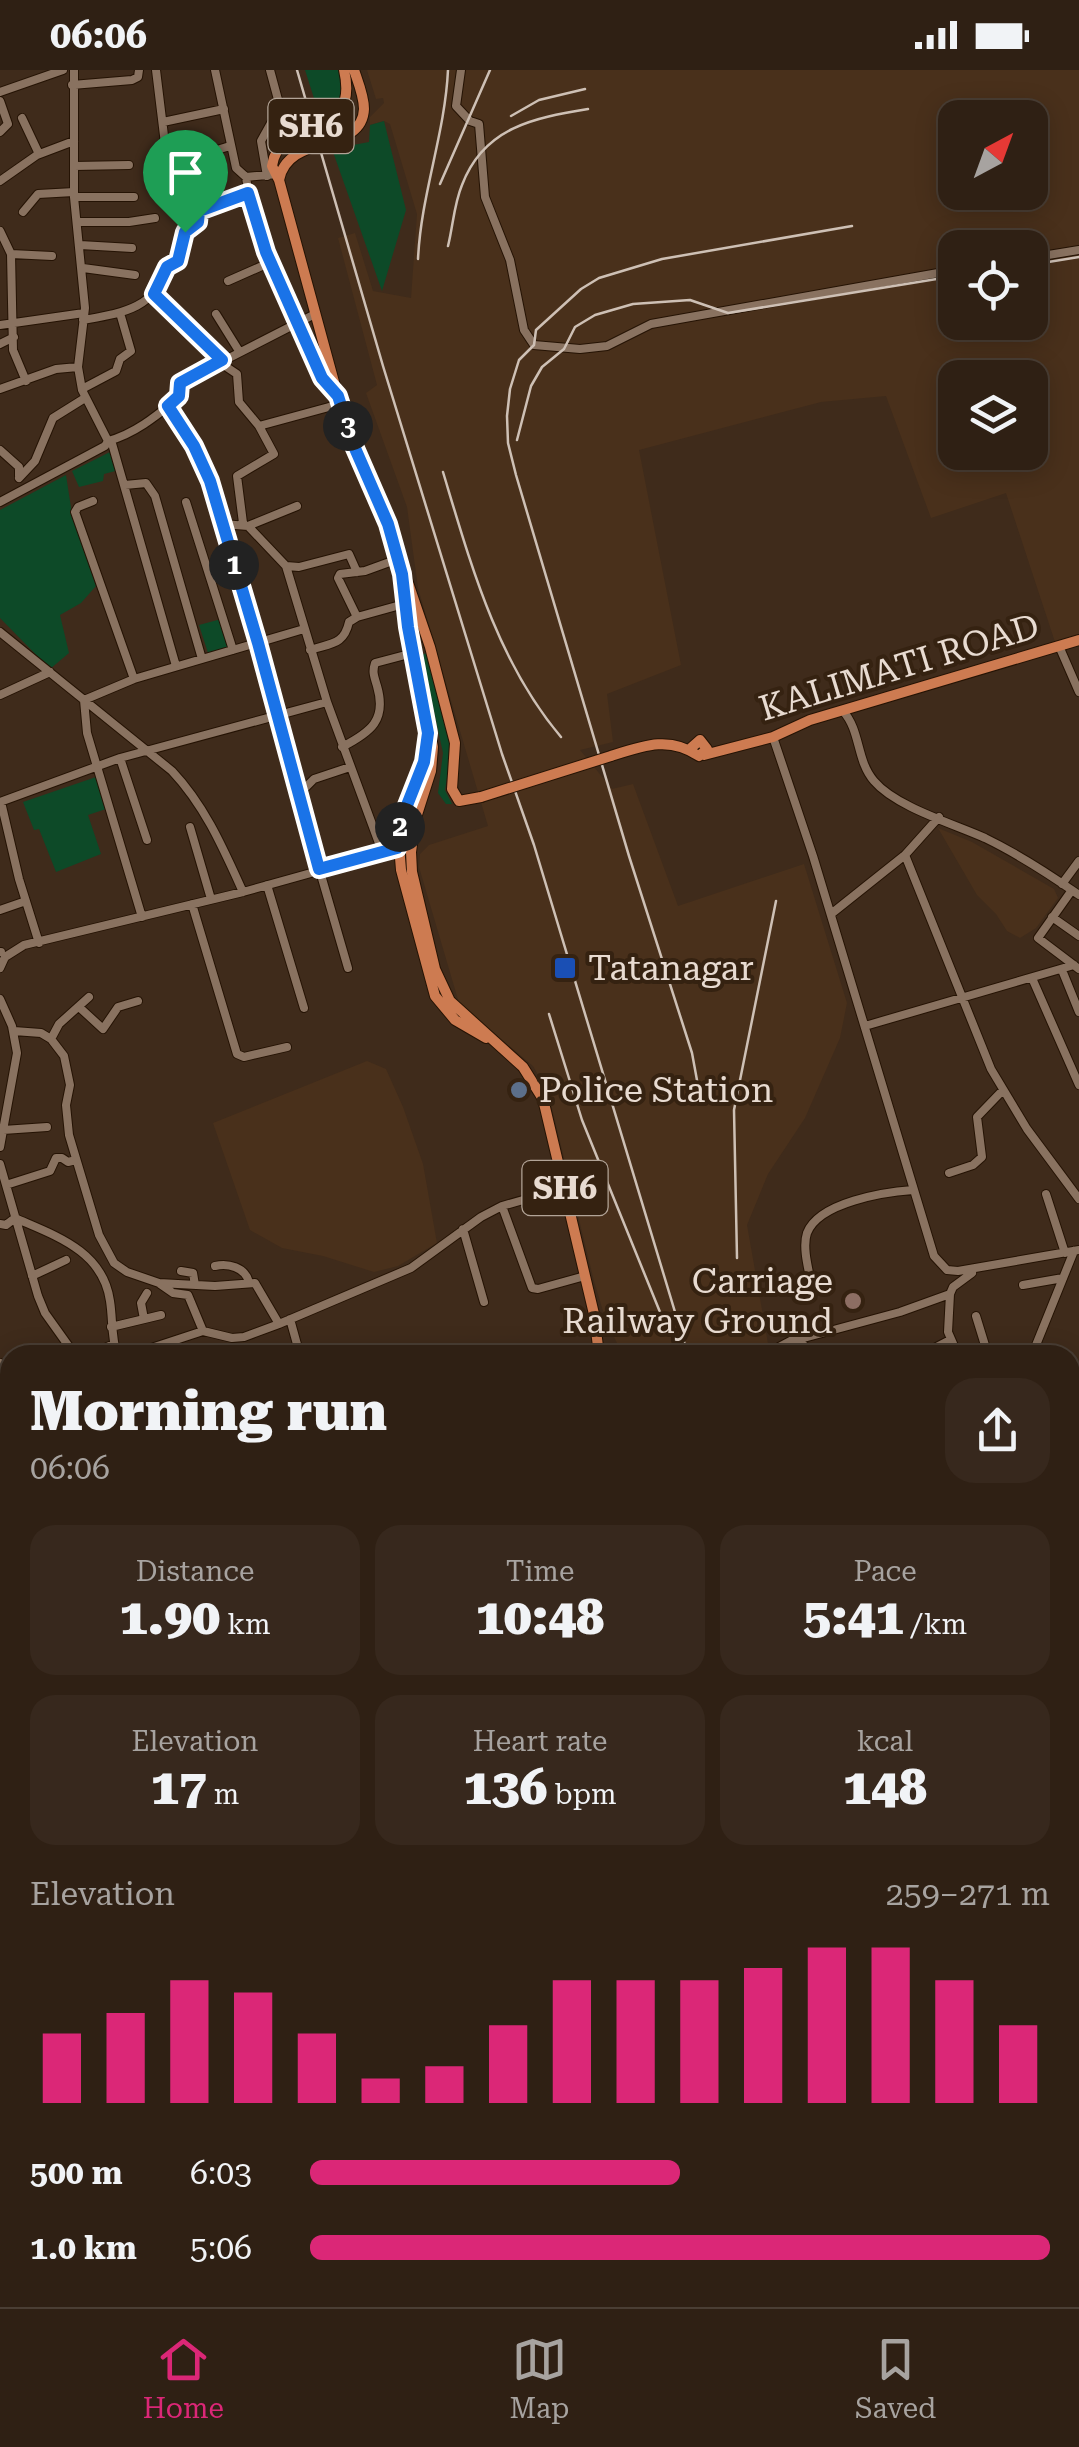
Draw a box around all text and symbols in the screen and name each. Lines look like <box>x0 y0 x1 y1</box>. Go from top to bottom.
text: 06:06 <box>50 13 147 57</box>
road number: SH6 <box>268 99 354 153</box>
north arrow <box>938 100 1048 210</box>
map controls <box>938 100 1048 470</box>
pin <box>143 130 228 233</box>
icon: arrive <box>158 145 213 200</box>
button: locate <box>938 230 1048 340</box>
button: layers <box>938 360 1048 470</box>
pin: 3 <box>323 401 373 451</box>
text: 3 <box>340 409 356 442</box>
pin: 1 <box>209 540 259 590</box>
text: 1 <box>226 548 242 581</box>
street label: KALIMATI ROAD <box>754 605 1044 730</box>
pin: 2 <box>375 802 425 852</box>
text: 2 <box>392 810 408 843</box>
place label: Tatanagar <box>588 948 754 989</box>
marker: Tatanagar <box>552 955 578 981</box>
place label: Police Station <box>539 1070 773 1111</box>
marker: Police Station <box>508 1079 530 1101</box>
road number: SH6 <box>522 1161 608 1215</box>
place label: Carriage Railway Ground <box>562 1261 833 1342</box>
marker: Carriage Railway Ground <box>842 1290 864 1312</box>
button: share <box>945 1378 1050 1483</box>
text: Morning run <box>30 1379 387 1443</box>
text: 06:06 <box>30 1449 110 1487</box>
text: Distance <box>136 1555 254 1588</box>
text: Time <box>506 1555 574 1588</box>
text: Pace <box>853 1555 917 1588</box>
text: 1.90 <box>119 1588 220 1646</box>
text: 10:48 <box>476 1588 604 1646</box>
text: 5:41 <box>803 1588 904 1646</box>
text: km <box>220 1608 271 1641</box>
text: /km <box>904 1608 967 1641</box>
text: Elevation <box>132 1725 258 1758</box>
text: Heart rate <box>473 1725 607 1758</box>
text: kcal <box>857 1725 913 1758</box>
text: 17 <box>151 1758 207 1816</box>
text: 136 <box>464 1758 548 1816</box>
text: 148 <box>843 1758 927 1816</box>
text: m <box>207 1778 239 1811</box>
text: bpm <box>548 1778 617 1811</box>
text: Elevation <box>30 1875 175 1913</box>
text: 259–271 m <box>886 1875 1050 1913</box>
text: 500 m <box>30 2154 123 2192</box>
text: 6:03 <box>190 2154 252 2192</box>
text: 1.0 km <box>30 2229 137 2267</box>
text: 5:06 <box>190 2229 252 2267</box>
tab: Home <box>143 2332 224 2425</box>
tab: Map <box>510 2332 569 2425</box>
tab: Saved <box>855 2332 936 2425</box>

